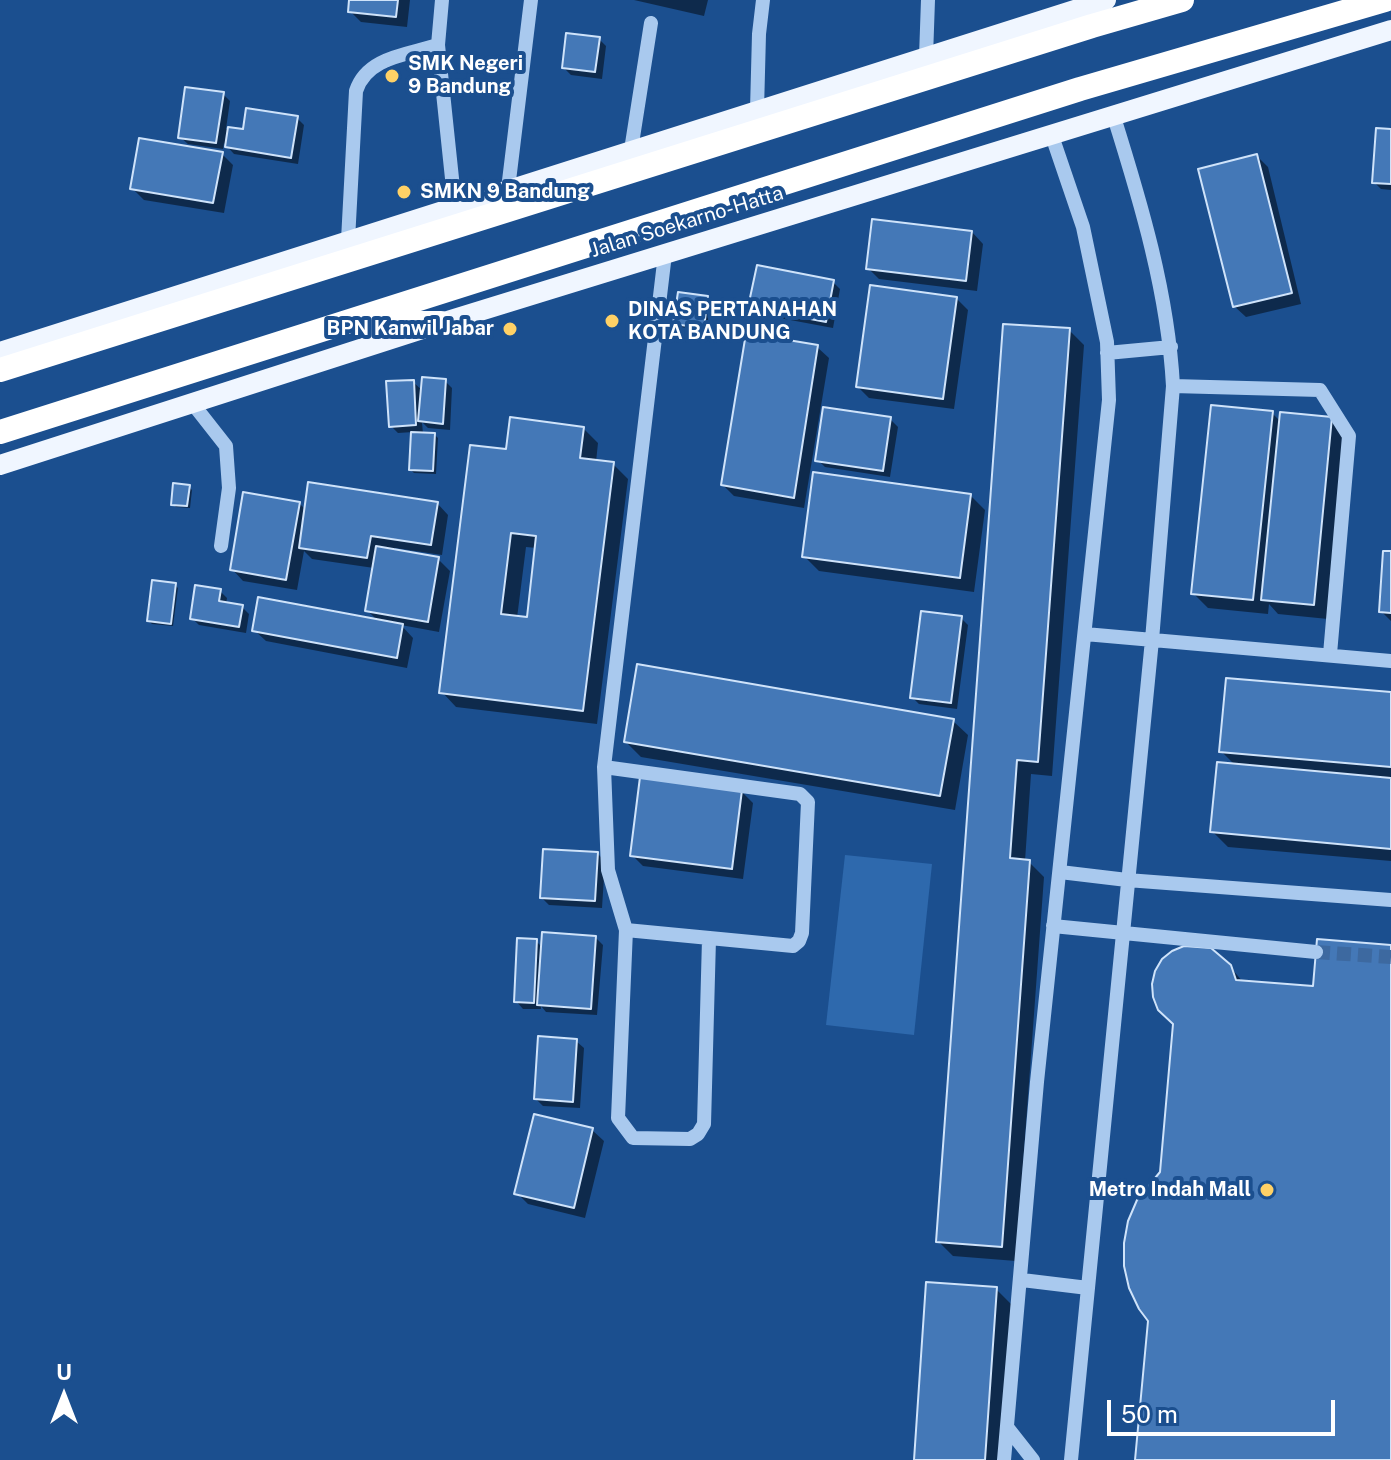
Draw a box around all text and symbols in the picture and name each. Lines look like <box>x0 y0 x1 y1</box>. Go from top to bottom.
place label: SMK Negeri 9 Bandung <box>408 52 523 99</box>
marker: SMK Negeri 9 Bandung <box>383 67 401 85</box>
place label: SMKN 9 Bandung <box>420 180 590 204</box>
street label: Jalan Soekarno-Hatta <box>588 181 786 263</box>
marker: SMKN 9 Bandung <box>395 183 413 201</box>
place label: DINAS PERTANAHAN KOTA BANDUNG <box>628 298 837 345</box>
marker: DINAS PERTANAHAN KOTA BANDUNG <box>603 312 621 330</box>
place label: BPN Kanwil Jabar <box>327 317 494 341</box>
marker: BPN Kanwil Jabar <box>501 320 519 338</box>
place label: Metro Indah Mall <box>1089 1178 1251 1202</box>
marker: Metro Indah Mall <box>1258 1181 1276 1199</box>
north arrow <box>24 1356 104 1436</box>
text: U <box>56 1359 72 1385</box>
scale bar <box>1111 1384 1339 1434</box>
text: 50 m <box>1121 1400 1178 1428</box>

